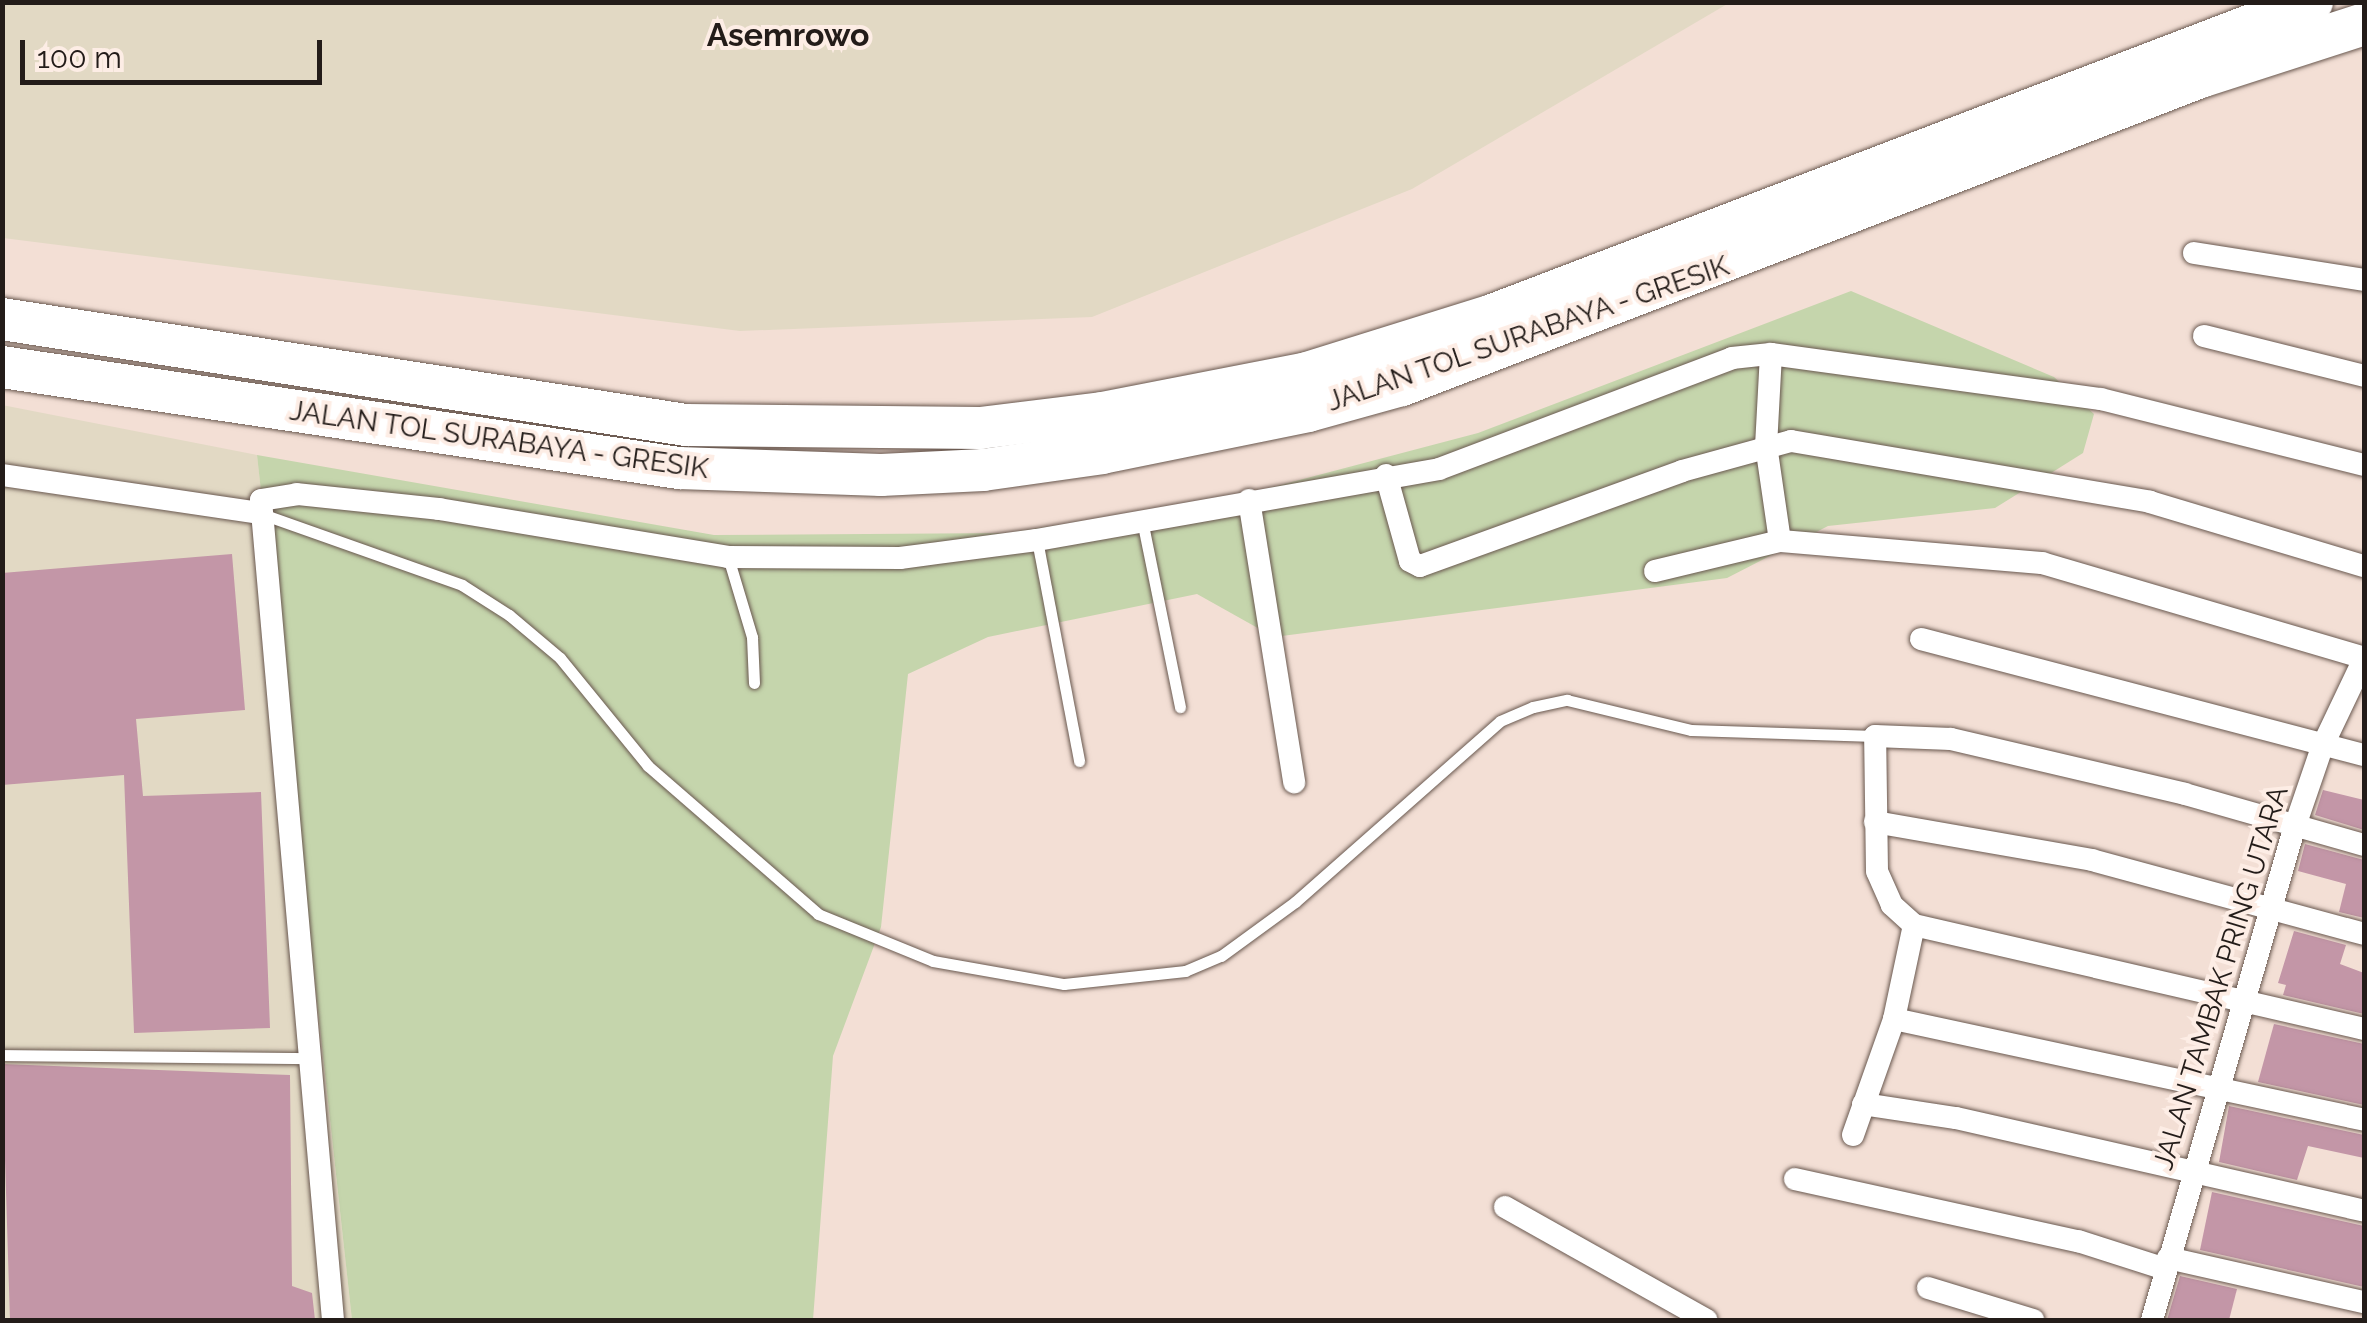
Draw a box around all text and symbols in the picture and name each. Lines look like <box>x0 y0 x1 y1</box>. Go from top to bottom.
district label: Asemrowo <box>707 16 869 54</box>
scale bar <box>25 20 328 82</box>
text: 100 m <box>37 40 122 75</box>
street label: JALAN TOL SURABAYA - GRESIK <box>1321 249 1735 419</box>
street label: JALAN TOL SURABAYA - GRESIK <box>286 394 712 486</box>
street label: JALAN TAMBAK PRING UTARA <box>2146 781 2296 1175</box>

